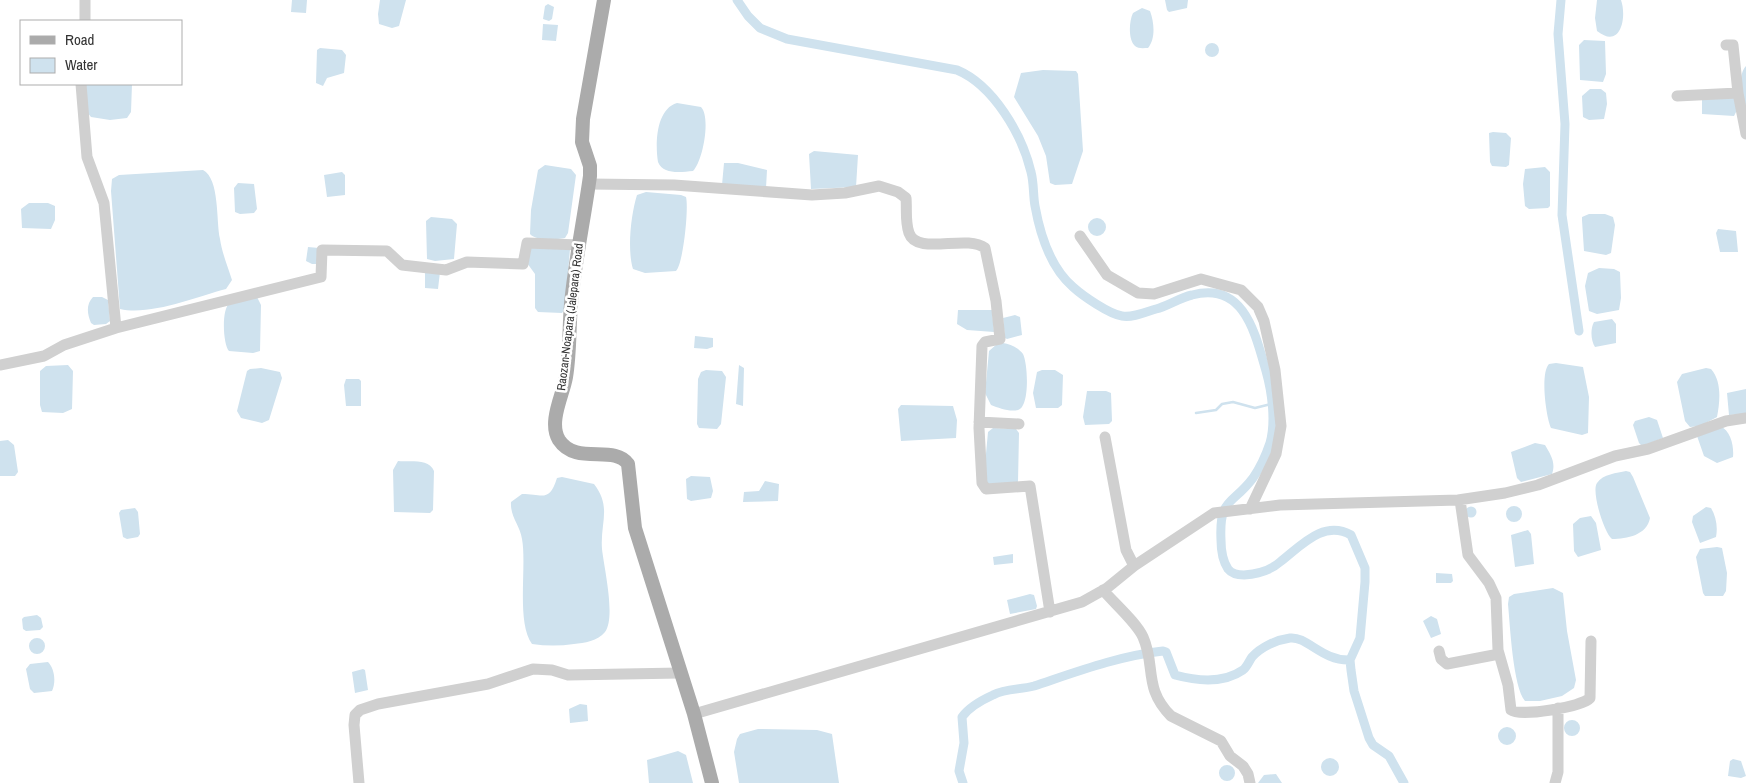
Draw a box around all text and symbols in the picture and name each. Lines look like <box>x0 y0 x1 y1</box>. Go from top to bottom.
legend <box>20 20 182 85</box>
text: Road <box>65 29 94 50</box>
text: Water <box>65 54 97 75</box>
street label: Raozan-Noapara (Jalepara) Road <box>553 242 587 392</box>

